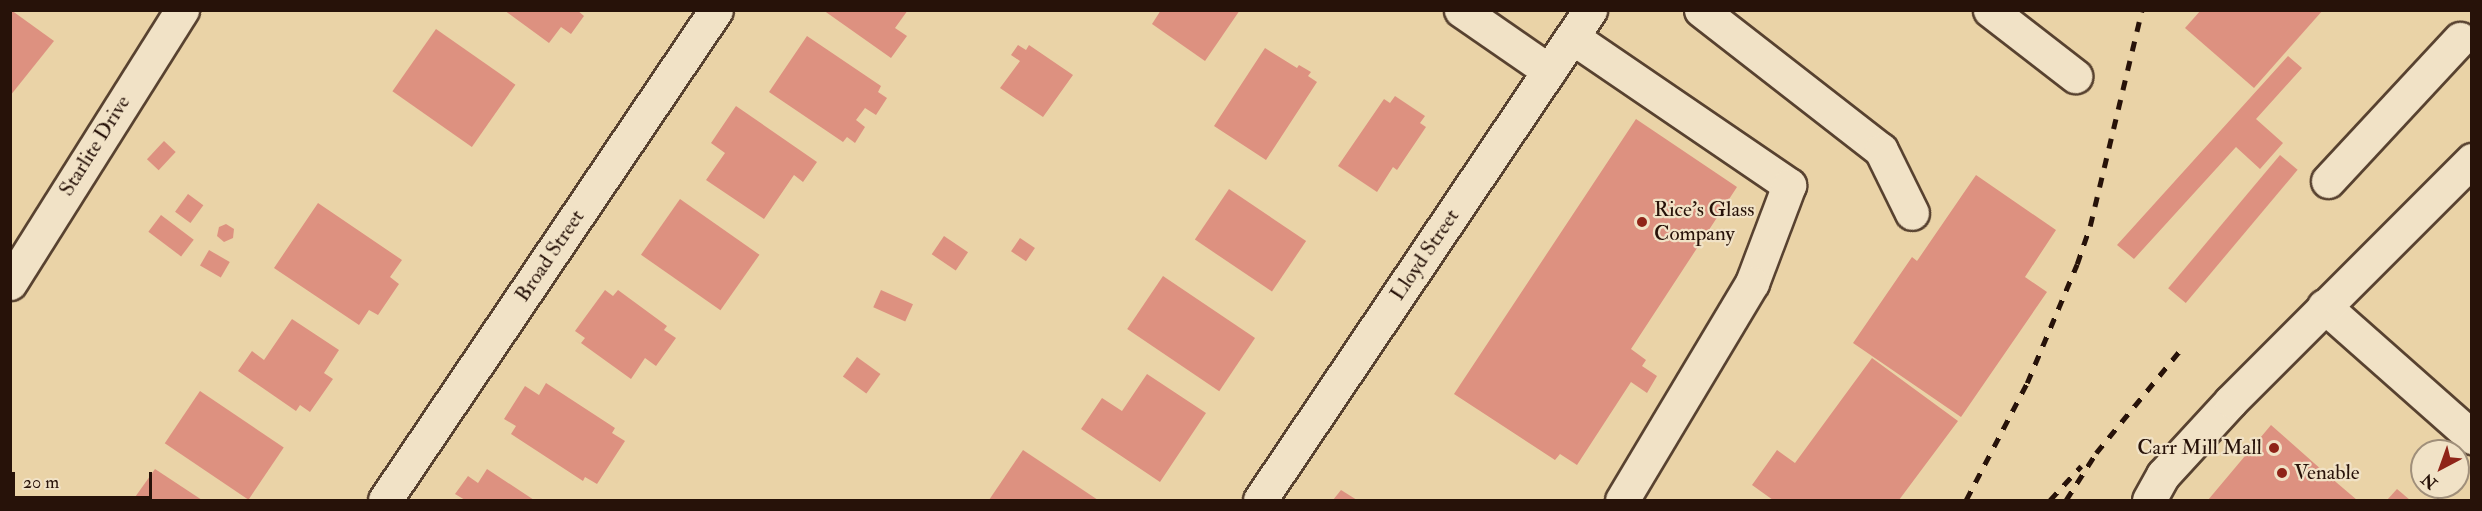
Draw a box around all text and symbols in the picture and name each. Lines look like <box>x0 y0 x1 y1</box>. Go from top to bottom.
street label: Starlite Drive <box>54 91 136 201</box>
place label: Rice's Glass Company <box>1654 197 1754 247</box>
street label: Lloyd Street <box>1385 204 1465 306</box>
street label: Broad Street <box>510 205 590 307</box>
marker: Rice's Glass Company <box>1635 215 1649 229</box>
place label: Carr Mill Mall <box>2137 435 2262 461</box>
north arrow <box>2410 439 2470 499</box>
marker: Carr Mill Mall <box>2267 441 2281 455</box>
scale bar <box>15 460 154 498</box>
place label: Venable <box>2294 460 2360 486</box>
marker: Venable <box>2275 466 2289 480</box>
text: N <box>2418 469 2441 493</box>
text: 20 m <box>23 471 59 494</box>

